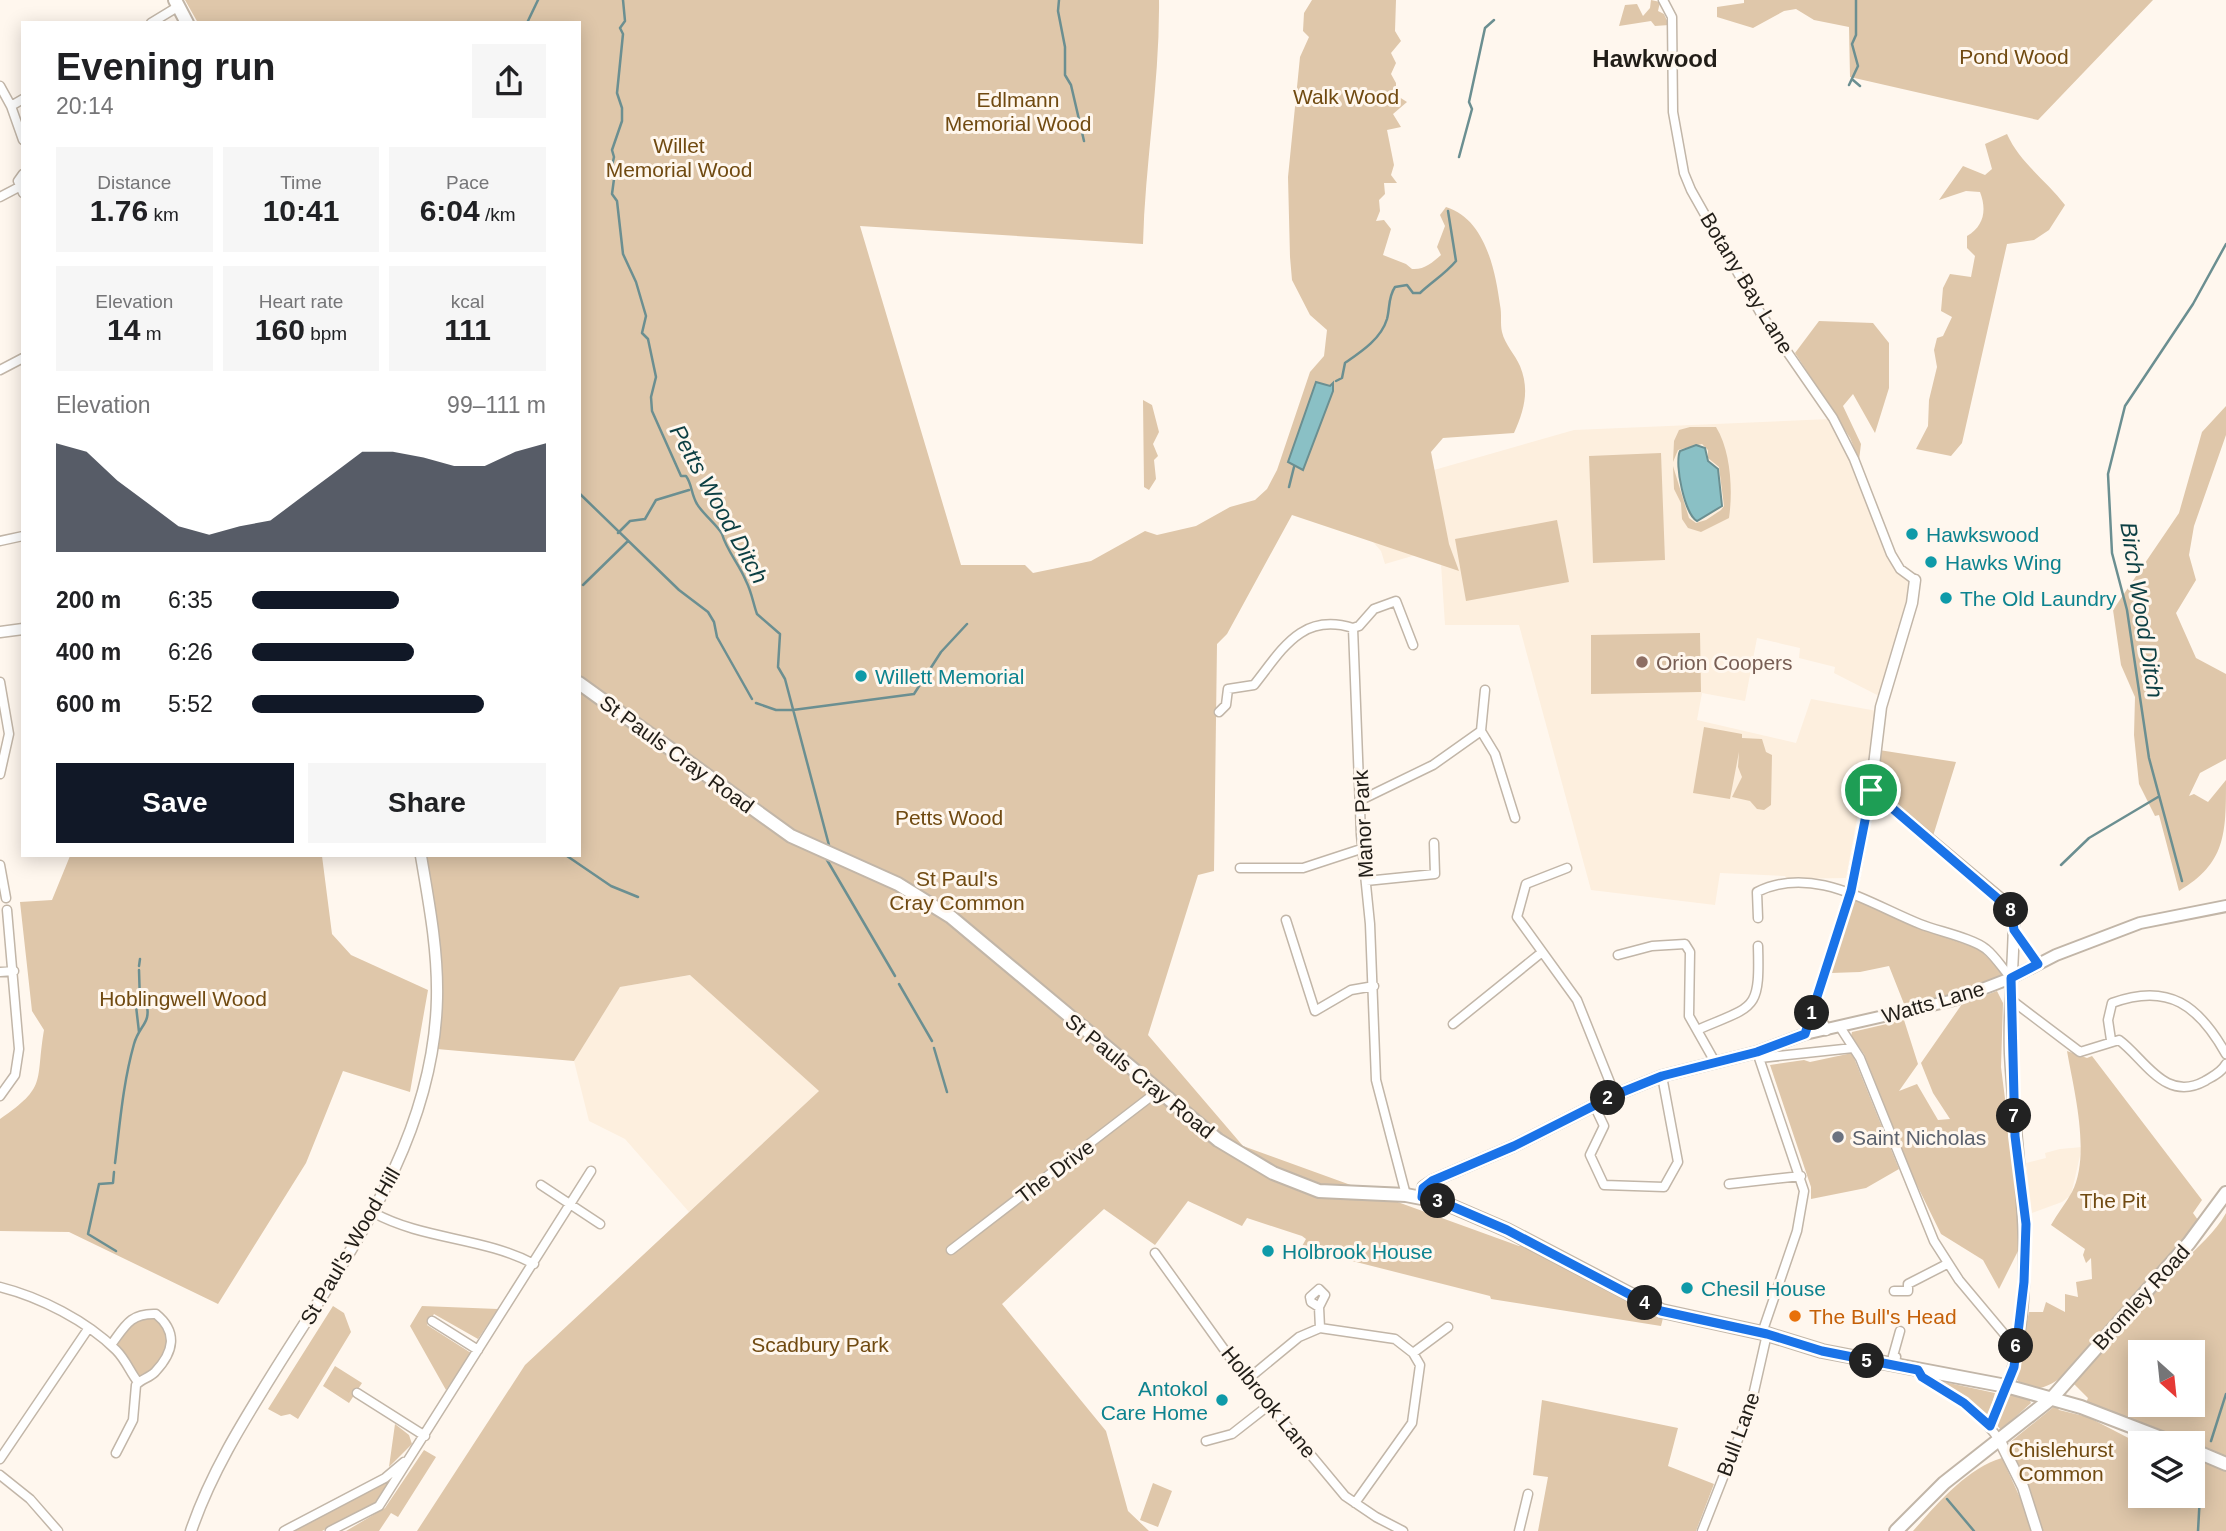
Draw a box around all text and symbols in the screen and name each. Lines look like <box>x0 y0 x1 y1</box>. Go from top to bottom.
button: share <box>472 44 546 118</box>
district label: Hawkwood <box>1592 45 1718 72</box>
park label: Pond Wood <box>1959 45 2069 68</box>
text: Evening run <box>56 46 276 88</box>
park label: Walk Wood <box>1293 85 1399 108</box>
park label: Edlmann Memorial Wood <box>945 88 1091 135</box>
text: 20:14 <box>56 93 114 119</box>
park label: Willet Memorial Wood <box>606 134 752 181</box>
text: Distance <box>97 172 171 193</box>
text: Time <box>280 172 322 193</box>
text: Pace <box>446 172 489 193</box>
text: 1.76 <box>90 194 148 227</box>
text: 10:41 <box>263 194 339 227</box>
text: 6:04 <box>420 194 480 227</box>
text: km <box>148 204 179 225</box>
text: /km <box>480 204 516 225</box>
street label: Botany Bay Lane <box>1696 209 1798 357</box>
text: Elevation <box>95 291 173 312</box>
text: Heart rate <box>259 291 343 312</box>
text: kcal <box>451 291 485 312</box>
text: 14 <box>107 313 140 346</box>
text: 160 <box>255 313 305 346</box>
text: 111 <box>444 313 491 346</box>
text: m <box>140 323 162 344</box>
text: bpm <box>305 323 347 344</box>
text: Elevation <box>56 392 151 418</box>
text: 99–111 m <box>447 392 546 418</box>
water label: Petts Wood Ditch <box>665 420 773 588</box>
water label: Birch Wood Ditch <box>2115 520 2169 700</box>
place label: Hawkswood <box>1926 523 2039 546</box>
marker: Hawkswood <box>1904 526 1920 542</box>
place label: Hawks Wing <box>1945 551 2062 574</box>
marker: Hawks Wing <box>1923 554 1939 570</box>
text: 200 m <box>56 587 121 613</box>
text: 6:35 <box>168 587 213 613</box>
place label: The Old Laundry <box>1960 587 2117 610</box>
marker: The Old Laundry <box>1938 590 1954 606</box>
text: 400 m <box>56 639 121 665</box>
text: 6:26 <box>168 639 213 665</box>
place label: Orion Coopers <box>1656 651 1793 674</box>
marker: Orion Coopers <box>1634 654 1650 670</box>
place label: Willett Memorial <box>875 665 1024 688</box>
marker: Willett Memorial <box>853 668 869 684</box>
street label: St Pauls Cray Road <box>596 690 758 818</box>
text: 600 m <box>56 691 121 717</box>
text: 5:52 <box>168 691 213 717</box>
pin <box>1841 760 1901 820</box>
button: Save <box>56 763 294 843</box>
button: Share <box>308 763 546 843</box>
street label: Manor Park <box>1349 769 1377 879</box>
icon: arrive <box>1852 771 1890 809</box>
park label: Petts Wood <box>895 806 1003 829</box>
park label: St Paul's Cray Common <box>889 867 1025 914</box>
pin: 8 <box>1994 892 2028 928</box>
text: 8 <box>2005 899 2016 920</box>
street label: Watts Lane <box>1879 976 1987 1028</box>
park label: Hoblingwell Wood <box>99 987 267 1010</box>
pin: 1 <box>1794 996 1829 1030</box>
text: 1 <box>1806 1002 1817 1023</box>
street label: St Pauls Cray Road <box>1061 1009 1219 1143</box>
pin: 2 <box>1590 1080 1626 1116</box>
text: 2 <box>1602 1087 1613 1108</box>
pin: 7 <box>1996 1098 2032 1134</box>
text: 7 <box>2008 1105 2019 1126</box>
place label: Saint Nicholas <box>1852 1126 1986 1149</box>
marker: Saint Nicholas <box>1830 1129 1846 1145</box>
street label: The Drive <box>1012 1134 1098 1208</box>
street label: St Paul's Wood Hill <box>296 1163 404 1329</box>
pin: 3 <box>1420 1184 1456 1218</box>
park label: The Pit <box>2080 1189 2146 1212</box>
text: 3 <box>1432 1190 1443 1211</box>
place label: Holbrook House <box>1282 1240 1433 1263</box>
street label: Bromley Road <box>2088 1240 2194 1354</box>
marker: Holbrook House <box>1260 1243 1276 1259</box>
place label: Chesil House <box>1701 1277 1826 1300</box>
marker: Chesil House <box>1679 1280 1695 1296</box>
pin: 4 <box>1628 1286 1662 1320</box>
text: 4 <box>1639 1292 1650 1313</box>
place label: The Bull's Head <box>1809 1305 1957 1328</box>
marker: The Bull's Head <box>1787 1308 1803 1324</box>
pin: 6 <box>1998 1328 2034 1364</box>
park label: Scadbury Park <box>751 1333 889 1356</box>
text: 6 <box>2010 1335 2021 1356</box>
north arrow <box>2128 1340 2205 1418</box>
map controls <box>2128 1340 2205 1508</box>
street label: Holbrook Lane <box>1217 1342 1321 1462</box>
pin: 5 <box>1850 1344 1884 1378</box>
text: 5 <box>1861 1350 1872 1371</box>
place label: Antokol Care Home <box>1101 1377 1208 1424</box>
street label: Bull Lane <box>1712 1389 1764 1479</box>
marker: Antokol Care Home <box>1214 1392 1230 1408</box>
button: layers <box>2128 1431 2205 1508</box>
park label: Chislehurst Common <box>2008 1438 2114 1485</box>

